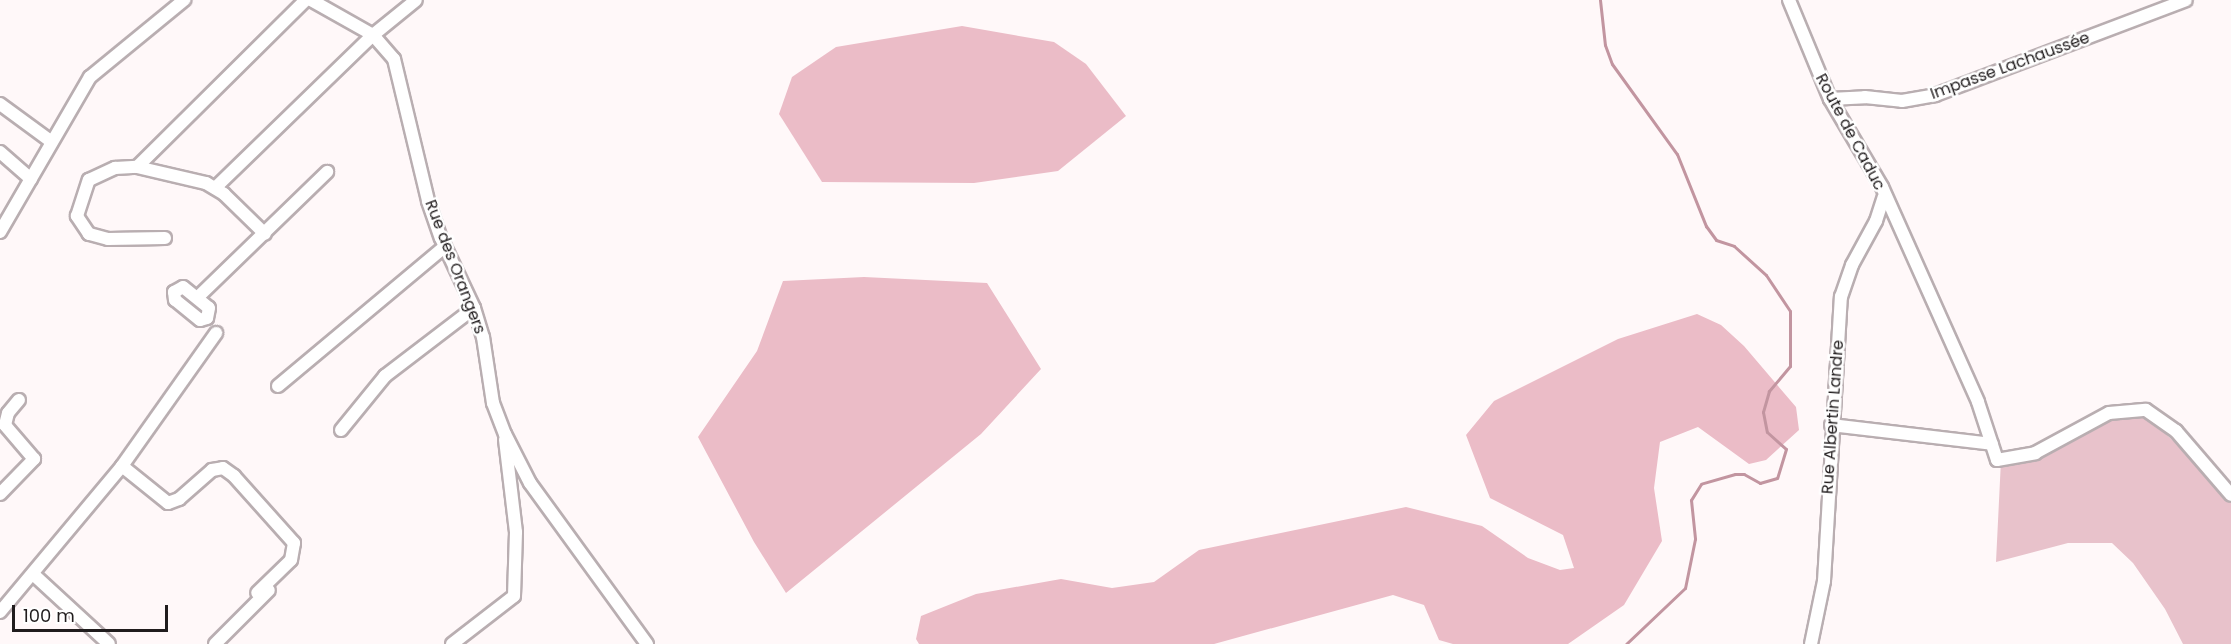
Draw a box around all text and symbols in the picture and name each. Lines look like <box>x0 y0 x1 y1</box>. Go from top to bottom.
street label: Impasse Lachaussée <box>1928 28 2092 104</box>
street label: Route de Caduc <box>1811 70 1889 194</box>
street label: Rue des Orangers <box>421 197 489 337</box>
street label: Rue Albertin Landre <box>1818 339 1848 495</box>
scale bar <box>15 593 171 631</box>
text: 100 m <box>23 603 75 628</box>

